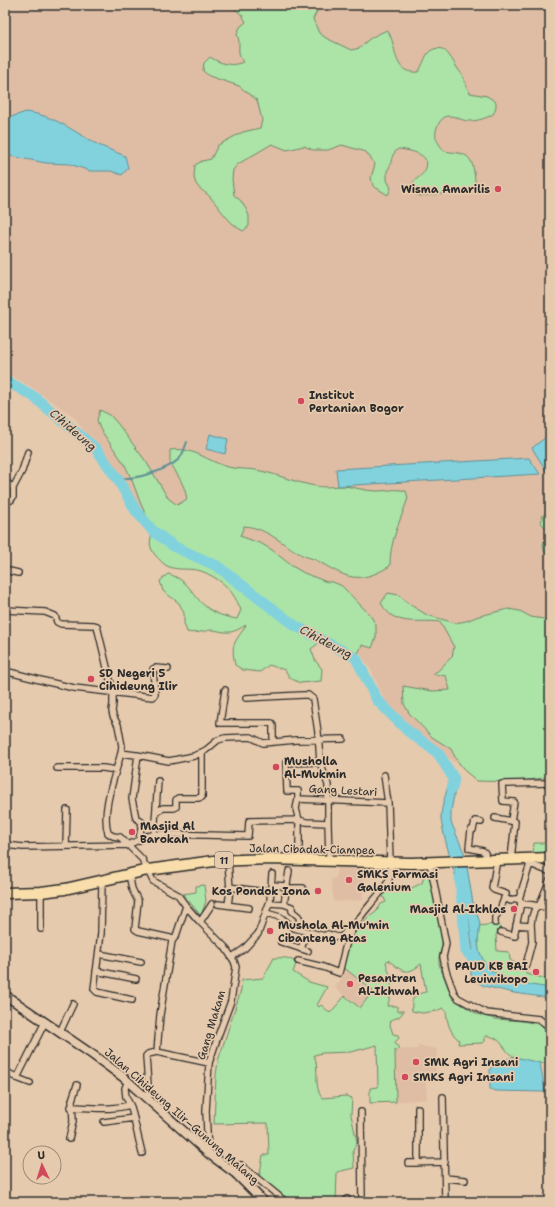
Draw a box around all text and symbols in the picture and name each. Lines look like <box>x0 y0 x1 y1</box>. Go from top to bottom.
place label: Wisma Amarilis <box>401 182 490 197</box>
marker: Wisma Amarilis <box>493 184 503 194</box>
place label: Institut Pertanian Bogor <box>309 388 404 416</box>
marker: Institut Pertanian Bogor <box>296 396 306 406</box>
water label: Cihideung <box>46 405 100 455</box>
water label: Cihideung <box>297 621 355 663</box>
place label: SD Negeri 5 Cihideung Ilir <box>99 666 178 694</box>
marker: SD Negeri 5 Cihideung Ilir <box>86 674 96 684</box>
place label: Musholla Al-Mukmin <box>284 754 347 782</box>
marker: Musholla Al-Mukmin <box>271 762 281 772</box>
street label: Gang Lestari <box>308 781 378 800</box>
place label: Masjid Al Barokah <box>140 819 195 847</box>
marker: Masjid Al Barokah <box>127 827 137 837</box>
street label: Jalan Cibadak-Ciampea <box>249 841 375 858</box>
road number: 11 <box>215 852 233 868</box>
place label: SMKS Farmasi Galenium <box>357 867 438 895</box>
marker: SMKS Farmasi Galenium <box>344 875 354 885</box>
place label: Kos Pondok Iona <box>212 884 310 899</box>
marker: Kos Pondok Iona <box>313 886 323 896</box>
place label: Masjid Al-Ikhlas <box>410 902 506 917</box>
marker: Masjid Al-Ikhlas <box>509 904 519 914</box>
place label: Mushola Al-Mu'min Cibanteng Atas <box>278 918 390 946</box>
marker: Mushola Al-Mu'min Cibanteng Atas <box>265 926 275 936</box>
place label: PAUD KB BAI Leuiwikopo <box>455 959 528 987</box>
marker: PAUD KB BAI Leuiwikopo <box>531 967 541 977</box>
place label: Pesantren Al-Ikhwah <box>358 971 420 999</box>
marker: Pesantren Al-Ikhwah <box>345 979 355 989</box>
street label: Gang Makam <box>194 988 229 1062</box>
street label: Jalan Cihideung Ilir–Gunung Malang <box>101 1045 262 1188</box>
place label: SMK Agri Insani <box>424 1055 518 1070</box>
marker: SMK Agri Insani <box>411 1057 421 1067</box>
place label: SMKS Agri Insani <box>413 1070 514 1085</box>
marker: SMKS Agri Insani <box>400 1072 410 1082</box>
north arrow <box>22 1145 62 1185</box>
text: U <box>37 1148 46 1163</box>

